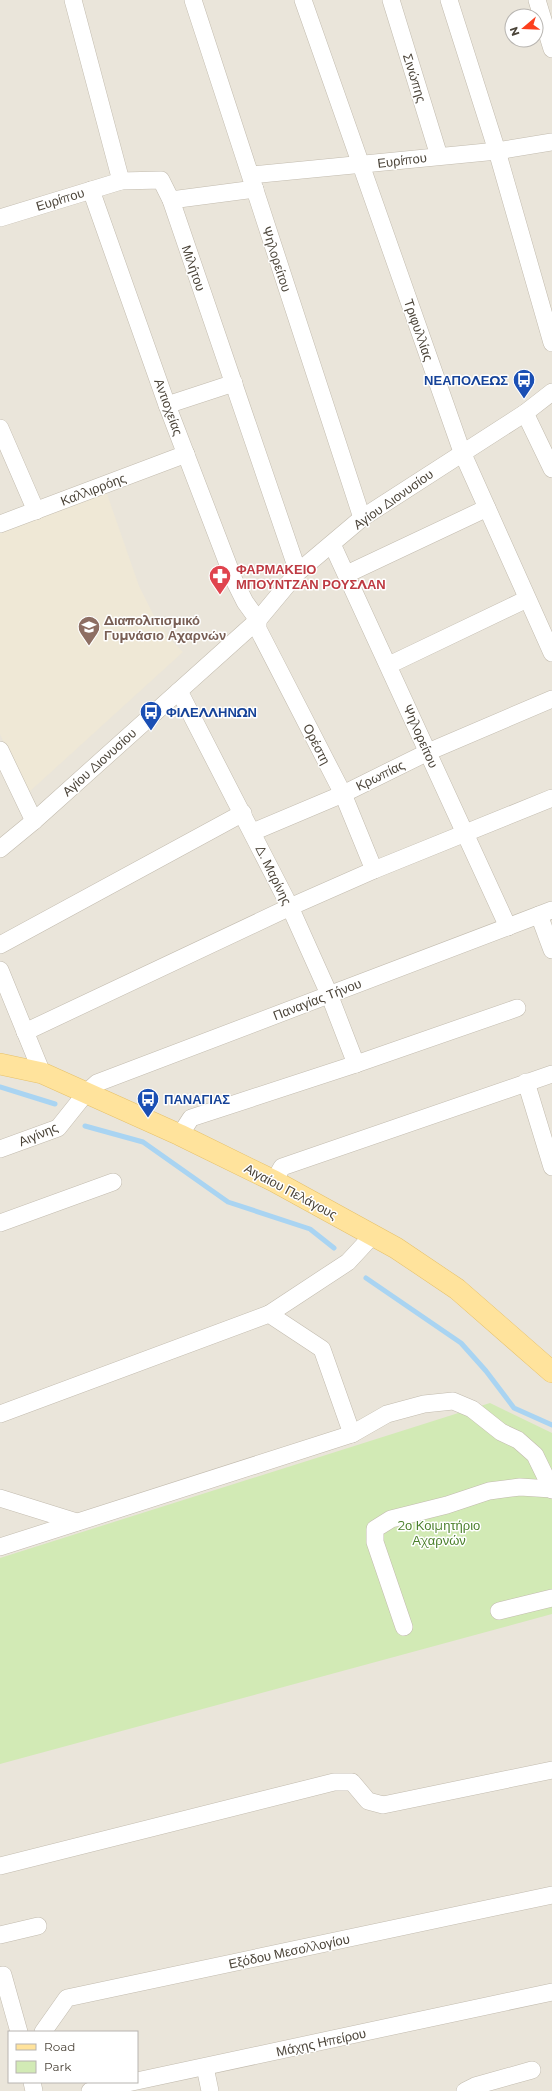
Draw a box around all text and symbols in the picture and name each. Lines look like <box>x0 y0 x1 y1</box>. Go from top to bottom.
north arrow <box>504 8 544 48</box>
text: N <box>506 25 523 38</box>
street label: Σινώπης <box>400 52 430 104</box>
street label: Ευρίπου <box>376 149 428 171</box>
street label: Ευρίπου <box>34 184 86 214</box>
street label: Ψηλορείτου <box>259 224 295 294</box>
street label: Μιλήτου <box>179 243 209 293</box>
street label: Τριφυλλίας <box>401 297 437 363</box>
bus stop icon: ΝΕΑΠΟΛΕΩΣ <box>511 367 537 400</box>
place label: ΝΕΑΠΟΛΕΩΣ <box>424 372 508 388</box>
street label: Αντιοχείας <box>151 376 187 438</box>
street label: Αγίου Διονυσίου <box>350 466 436 532</box>
street label: Καλλιρρόης <box>58 469 128 509</box>
place label: ΦΑΡΜΑΚΕΙΟ ΜΠΟΥΝΤΖΑΝ ΡΟΥΣΛΑΝ <box>236 561 386 592</box>
pharmacy icon: ΦΑΡΜΑΚΕΙΟ ΜΠΟΥΝΤΖΑΝ ΡΟΥΣΛΑΝ <box>207 563 233 596</box>
place label: Διαπολιτισμικό Γυμνάσιο Αχαρνών <box>103 612 226 643</box>
school or university icon: Διαπολιτισμικό Γυμνάσιο Αχαρνών <box>76 614 102 647</box>
bus stop icon: ΦΙΛΕΛΛΗΝΩΝ <box>138 699 164 732</box>
street label: Ψηλορείτου <box>400 702 442 770</box>
place label: ΦΙΛΕΛΛΗΝΩΝ <box>166 704 257 720</box>
street label: Ορέστη <box>300 721 334 767</box>
street label: Αγίου Διονυσίου <box>59 725 139 799</box>
street label: Κρωπίας <box>353 756 407 794</box>
street label: Δ. Μαρίνης <box>253 842 295 908</box>
street label: Παναγίας Τήνου <box>270 975 364 1023</box>
bus stop icon: ΠΑΝΑΓΙΑΣ <box>135 1086 161 1119</box>
place label: ΠΑΝΑΓΙΑΣ <box>164 1091 230 1107</box>
street label: Αιγίνης <box>16 1119 60 1149</box>
street label: Αιγαίου Πελάγους <box>242 1160 340 1222</box>
park label: 2ο Κοιμητήριο Αχαρνών <box>398 1517 480 1548</box>
street label: Εξόδου Μεσολλογίου <box>227 1930 351 1972</box>
street label: Μάχης Ηπείρου <box>275 2025 367 2059</box>
legend <box>8 2031 138 2083</box>
text: Road <box>44 2039 75 2054</box>
text: Park <box>44 2059 72 2074</box>

